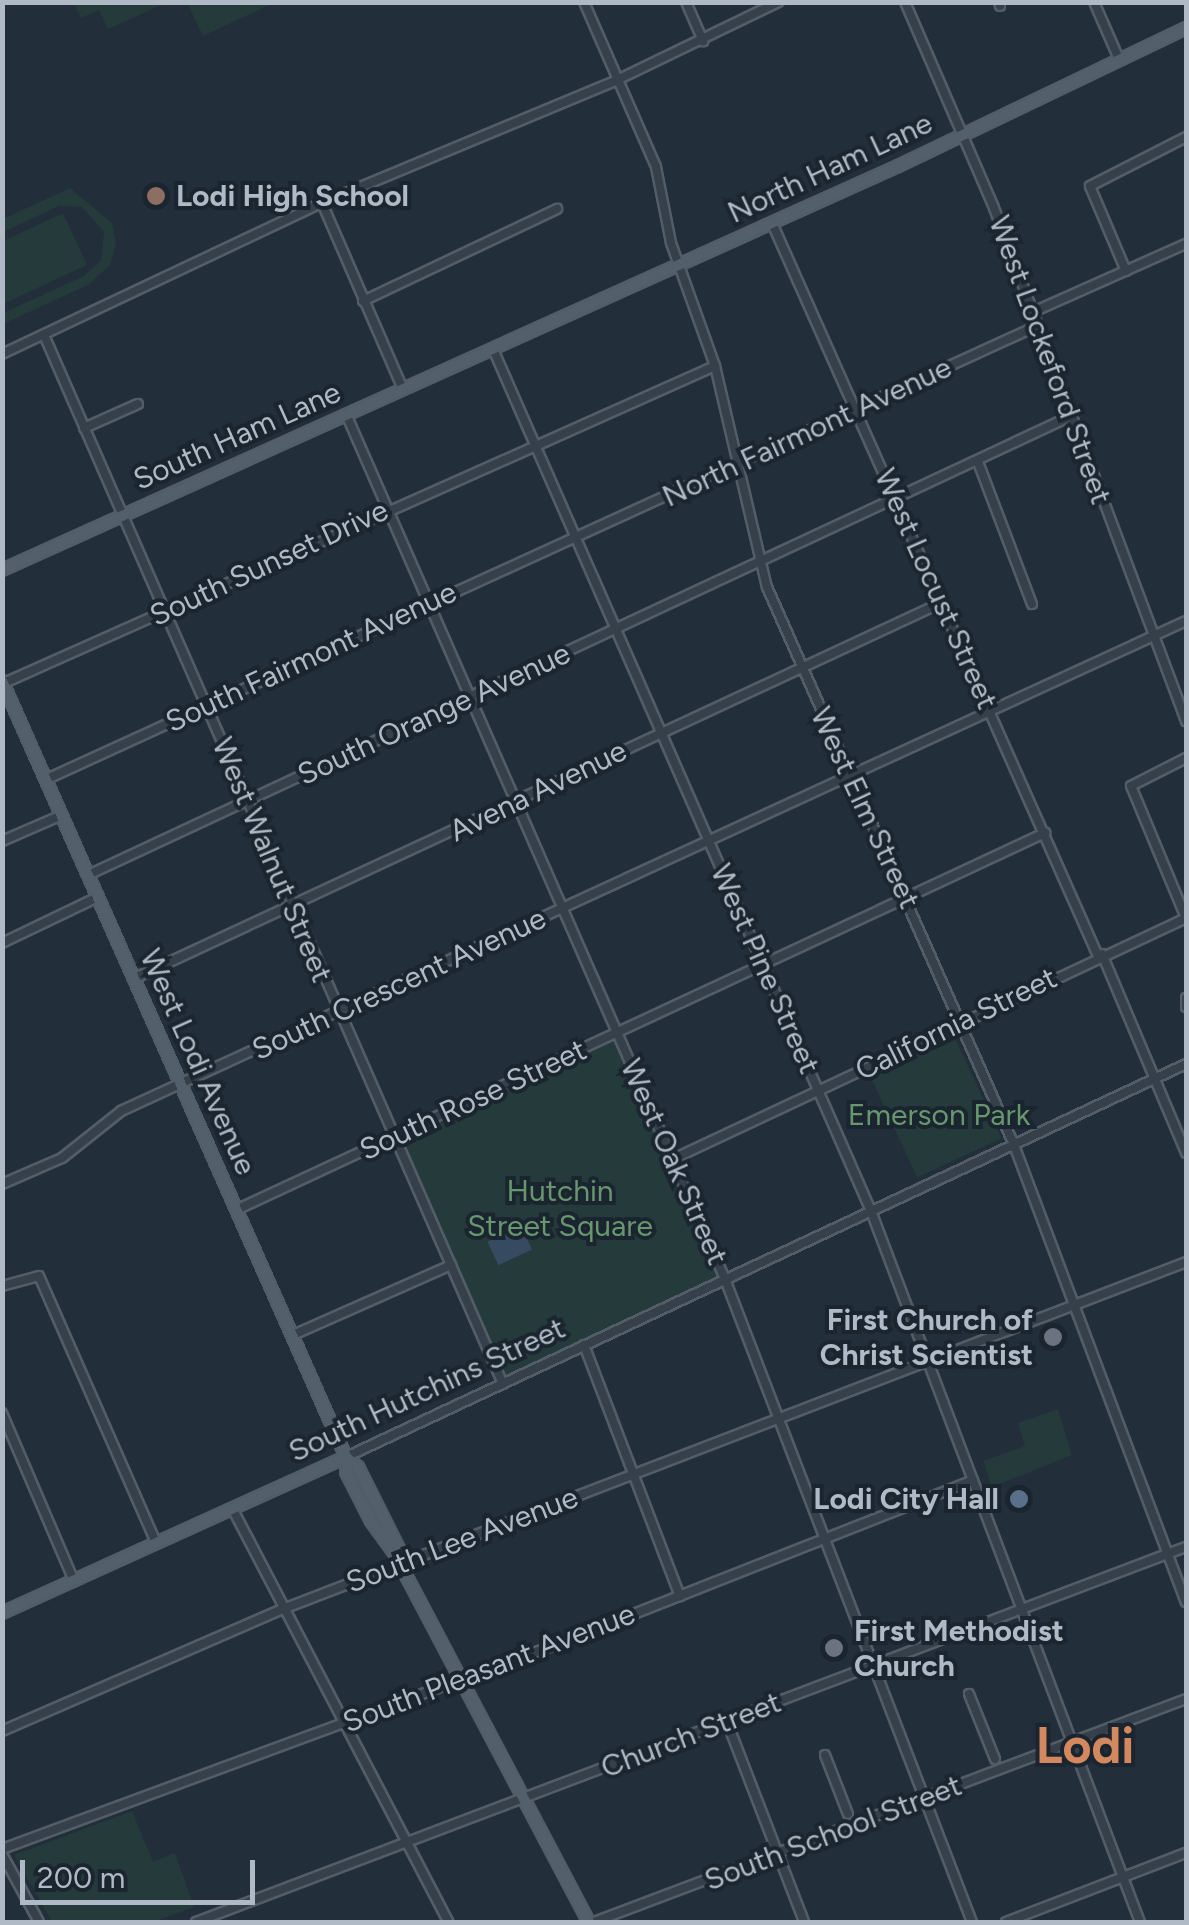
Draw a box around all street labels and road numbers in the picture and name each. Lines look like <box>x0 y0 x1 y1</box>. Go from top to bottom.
street label: North Ham Lane <box>722 105 938 231</box>
street label: West Lockeford Street <box>981 211 1119 509</box>
street label: North Fairmont Avenue <box>657 349 957 515</box>
street label: South Ham Lane <box>128 374 346 498</box>
street label: West Locust Street <box>867 463 1005 715</box>
street label: South Sunset Drive <box>144 492 394 634</box>
street label: South Fairmont Avenue <box>160 574 462 740</box>
street label: South Orange Avenue <box>292 635 576 793</box>
street label: West Elm Street <box>803 702 927 914</box>
street label: West Walnut Street <box>204 732 340 988</box>
street label: Avena Avenue <box>444 733 632 849</box>
street label: West Pine Street <box>703 859 827 1079</box>
street label: South Crescent Avenue <box>247 900 551 1068</box>
street label: West Lodi Avenue <box>132 944 264 1180</box>
street label: California Street <box>850 960 1062 1088</box>
street label: South Rose Street <box>354 1032 592 1168</box>
street label: West Oak Street <box>613 1054 735 1270</box>
street label: South Hutchins Street <box>283 1310 571 1470</box>
street label: South Lee Avenue <box>341 1479 583 1601</box>
street label: South Pleasant Avenue <box>338 1596 640 1740</box>
street label: Church Street <box>596 1684 786 1786</box>
street label: South School Street <box>699 1767 967 1899</box>

